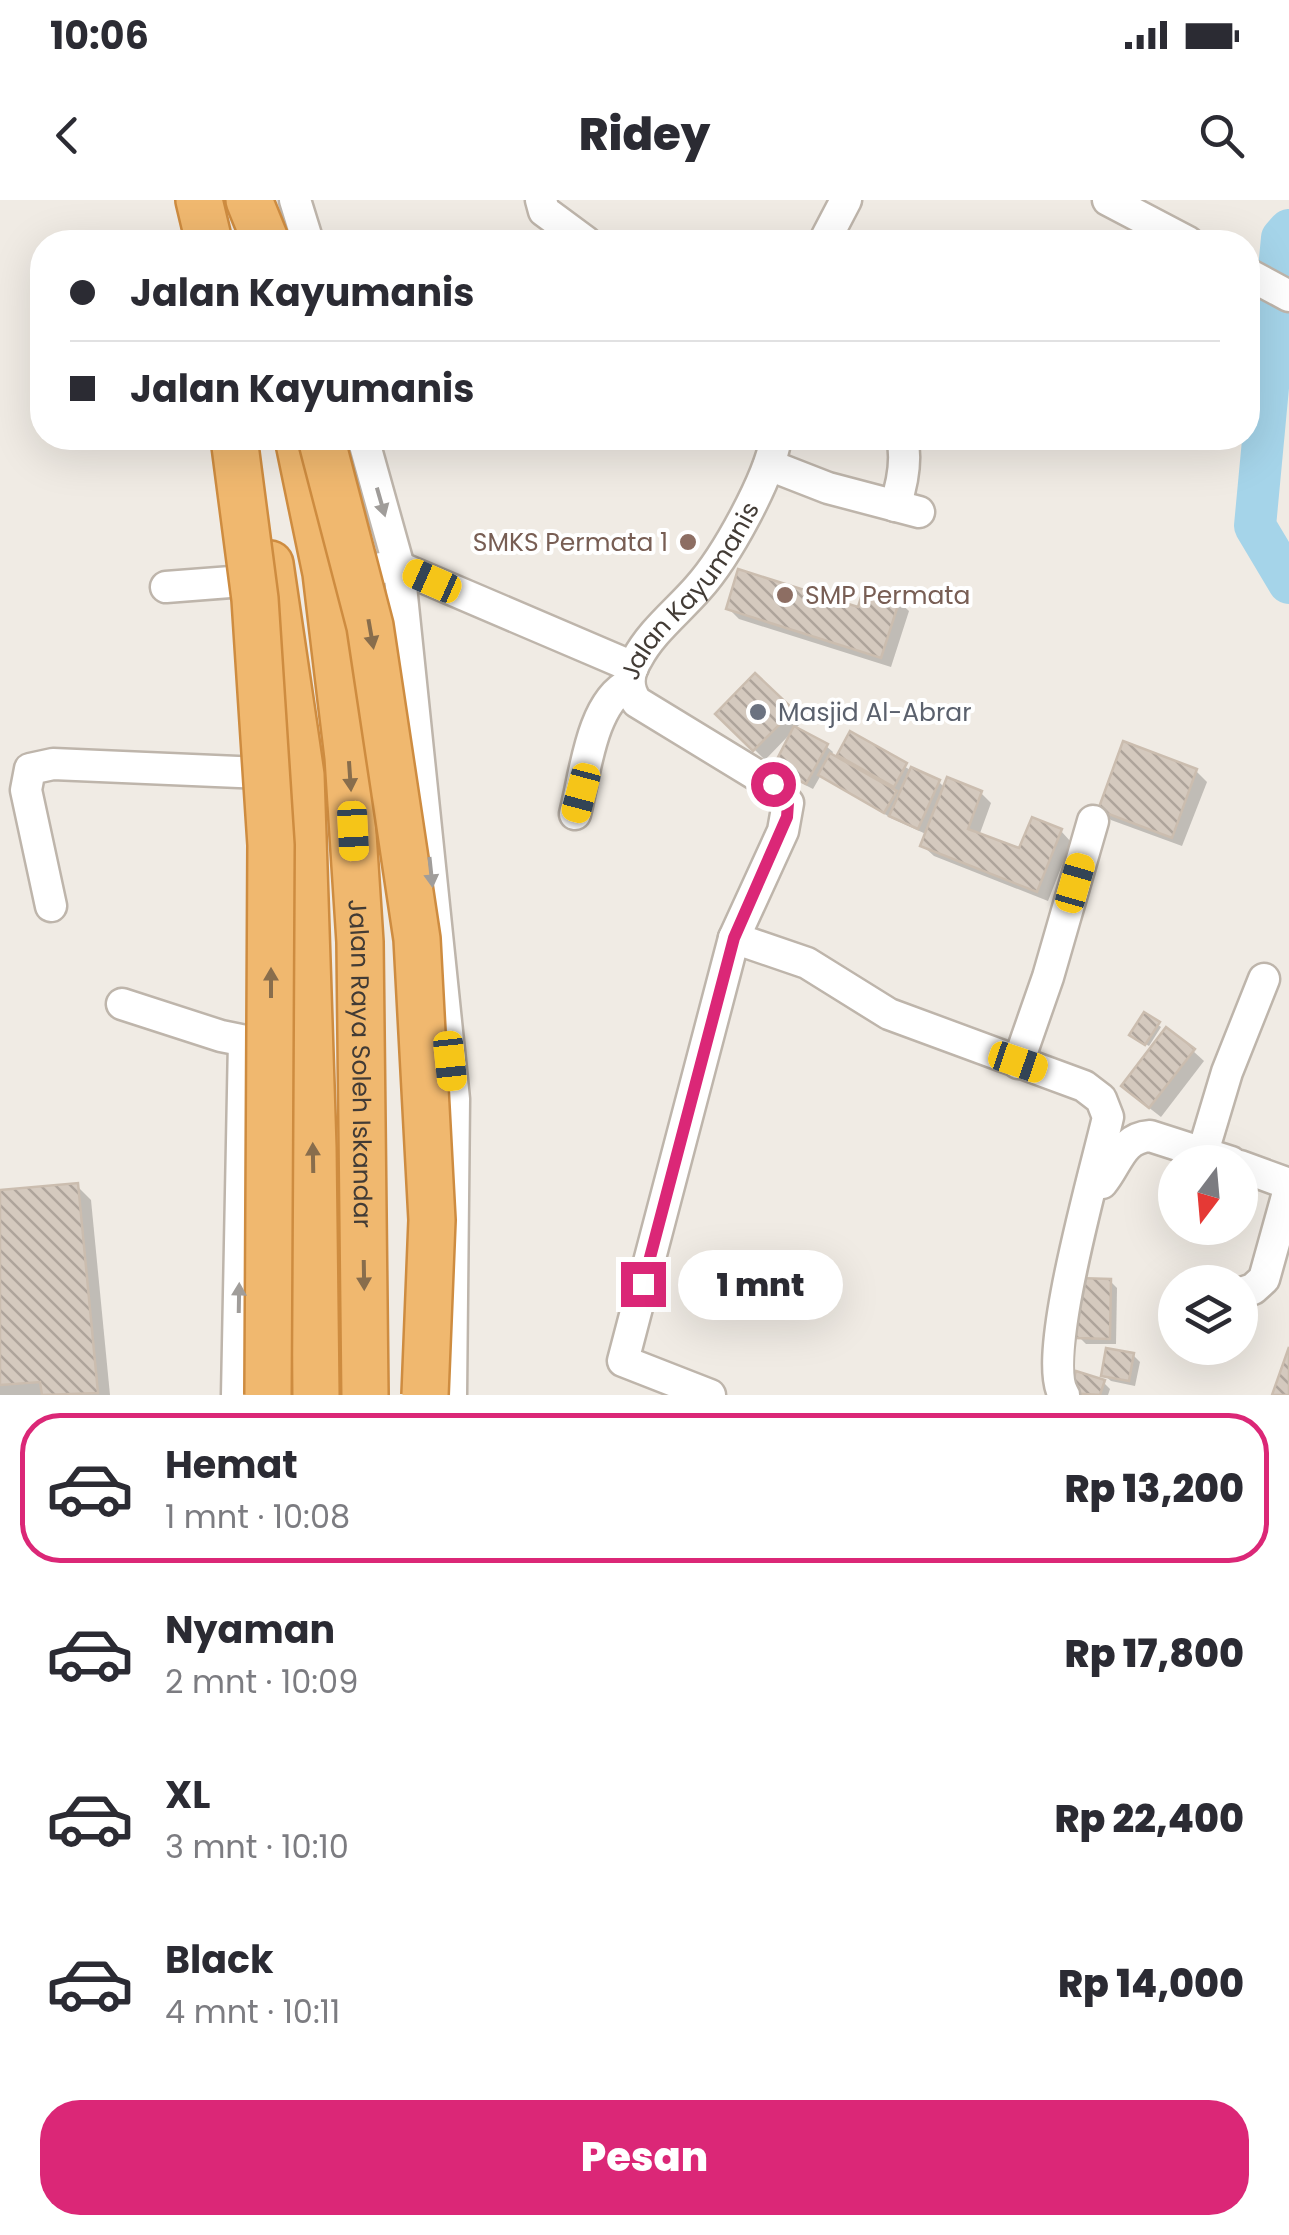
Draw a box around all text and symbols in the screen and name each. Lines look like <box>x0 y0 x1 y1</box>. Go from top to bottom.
text: 10:06 <box>50 9 149 62</box>
text: Ridey <box>579 103 710 166</box>
icon: back <box>40 108 95 163</box>
icon: search <box>1194 108 1249 163</box>
text: Jalan Kayumanis <box>130 266 474 319</box>
text: Jalan Kayumanis <box>130 362 474 415</box>
one-way arrow <box>374 487 390 518</box>
street label: Jalan Kayumanis <box>613 496 768 684</box>
place label: SMKS Permata 1 <box>473 525 668 560</box>
marker: SMKS Permata 1 <box>677 531 699 553</box>
car <box>398 555 466 607</box>
place label: SMP Permata <box>805 578 970 613</box>
marker: SMP Permata <box>774 584 796 606</box>
one-way arrow <box>364 619 379 650</box>
place label: Masjid Al-Abrar <box>778 695 971 730</box>
marker: Masjid Al-Abrar <box>747 701 769 723</box>
one-way arrow <box>342 760 358 792</box>
car <box>559 760 603 826</box>
route start <box>751 762 796 807</box>
car <box>336 800 370 862</box>
car <box>1052 850 1098 916</box>
one-way arrow <box>423 857 439 889</box>
street label: Jalan Raya Soleh Iskandar <box>339 898 380 1228</box>
one-way arrow <box>263 966 279 998</box>
car <box>432 1030 468 1092</box>
car <box>985 1038 1051 1086</box>
one-way arrow <box>305 1141 321 1173</box>
north arrow <box>1158 1145 1258 1245</box>
map controls <box>1158 1145 1258 1365</box>
callout: 1 mnt <box>678 1249 843 1319</box>
one-way arrow <box>357 1260 373 1292</box>
route end <box>621 1262 666 1307</box>
text: 1 mnt <box>716 1262 805 1307</box>
button: layers <box>1158 1265 1258 1365</box>
one-way arrow <box>231 1281 247 1313</box>
text: Hemat <box>165 1438 298 1491</box>
icon: car <box>45 1443 135 1533</box>
text: Rp 13,200 <box>1064 1462 1244 1515</box>
text: 1 mnt · 10:08 <box>165 1494 350 1539</box>
text: Nyaman <box>165 1603 335 1656</box>
icon: car <box>45 1608 135 1698</box>
text: Rp 17,800 <box>1065 1627 1244 1680</box>
text: 2 mnt · 10:09 <box>165 1659 358 1704</box>
text: XL <box>165 1768 210 1821</box>
icon: car <box>45 1773 135 1863</box>
text: Rp 22,400 <box>1054 1792 1244 1845</box>
text: 3 mnt · 10:10 <box>165 1824 349 1869</box>
text: Black <box>165 1933 274 1986</box>
icon: car <box>45 1938 135 2028</box>
text: Rp 14,000 <box>1058 1957 1244 2010</box>
text: 4 mnt · 10:11 <box>165 1989 340 2034</box>
button: Pesan <box>40 2100 1249 2215</box>

